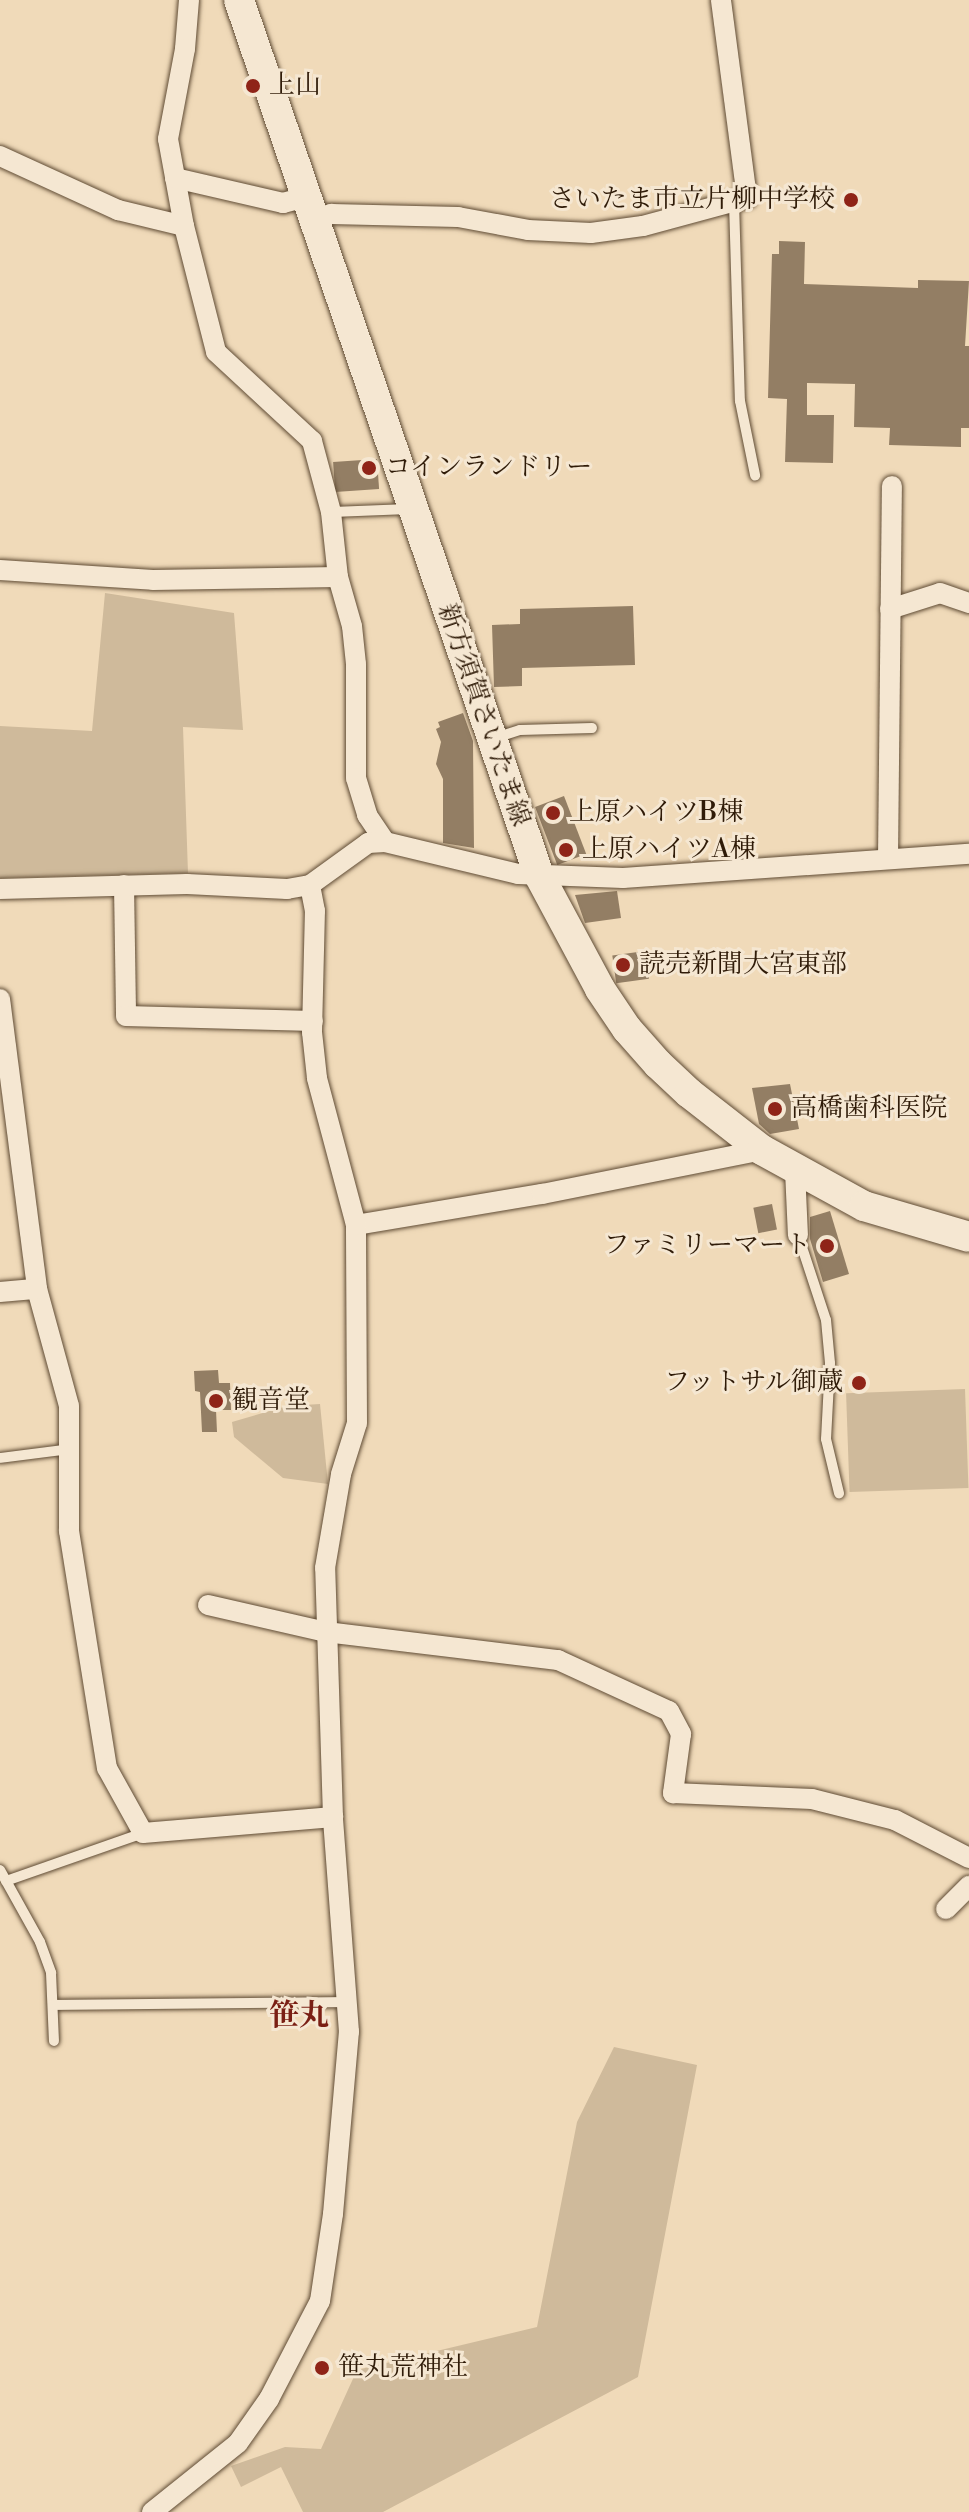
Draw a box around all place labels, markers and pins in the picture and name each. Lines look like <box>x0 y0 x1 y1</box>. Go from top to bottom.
place label: 上山 <box>269 70 321 102</box>
marker: 上山 <box>244 77 262 95</box>
place label: さいたま市立片柳中学校 <box>549 184 835 216</box>
marker: さいたま市立片柳中学校 <box>842 191 860 209</box>
place label: コインランドリー <box>385 452 593 484</box>
marker: コインランドリー <box>360 459 378 477</box>
place label: 上原ハイツB棟 <box>569 797 743 829</box>
marker: 上原ハイツB棟 <box>544 804 562 822</box>
place label: 上原ハイツA棟 <box>582 834 756 866</box>
marker: 上原ハイツA棟 <box>557 841 575 859</box>
place label: 読売新聞大宮東部 <box>639 949 847 981</box>
marker: 読売新聞大宮東部 <box>614 956 632 974</box>
place label: 高橋歯科医院 <box>791 1093 947 1125</box>
marker: 高橋歯科医院 <box>766 1100 784 1118</box>
place label: ファミリーマート <box>603 1230 811 1262</box>
marker: ファミリーマート <box>818 1237 836 1255</box>
place label: フットサル御蔵 <box>661 1367 843 1399</box>
marker: フットサル御蔵 <box>850 1374 868 1392</box>
place label: 観音堂 <box>232 1385 310 1417</box>
marker: 観音堂 <box>207 1392 225 1410</box>
place label: 笹丸荒神社 <box>338 2352 468 2384</box>
marker: 笹丸荒神社 <box>313 2359 331 2377</box>

